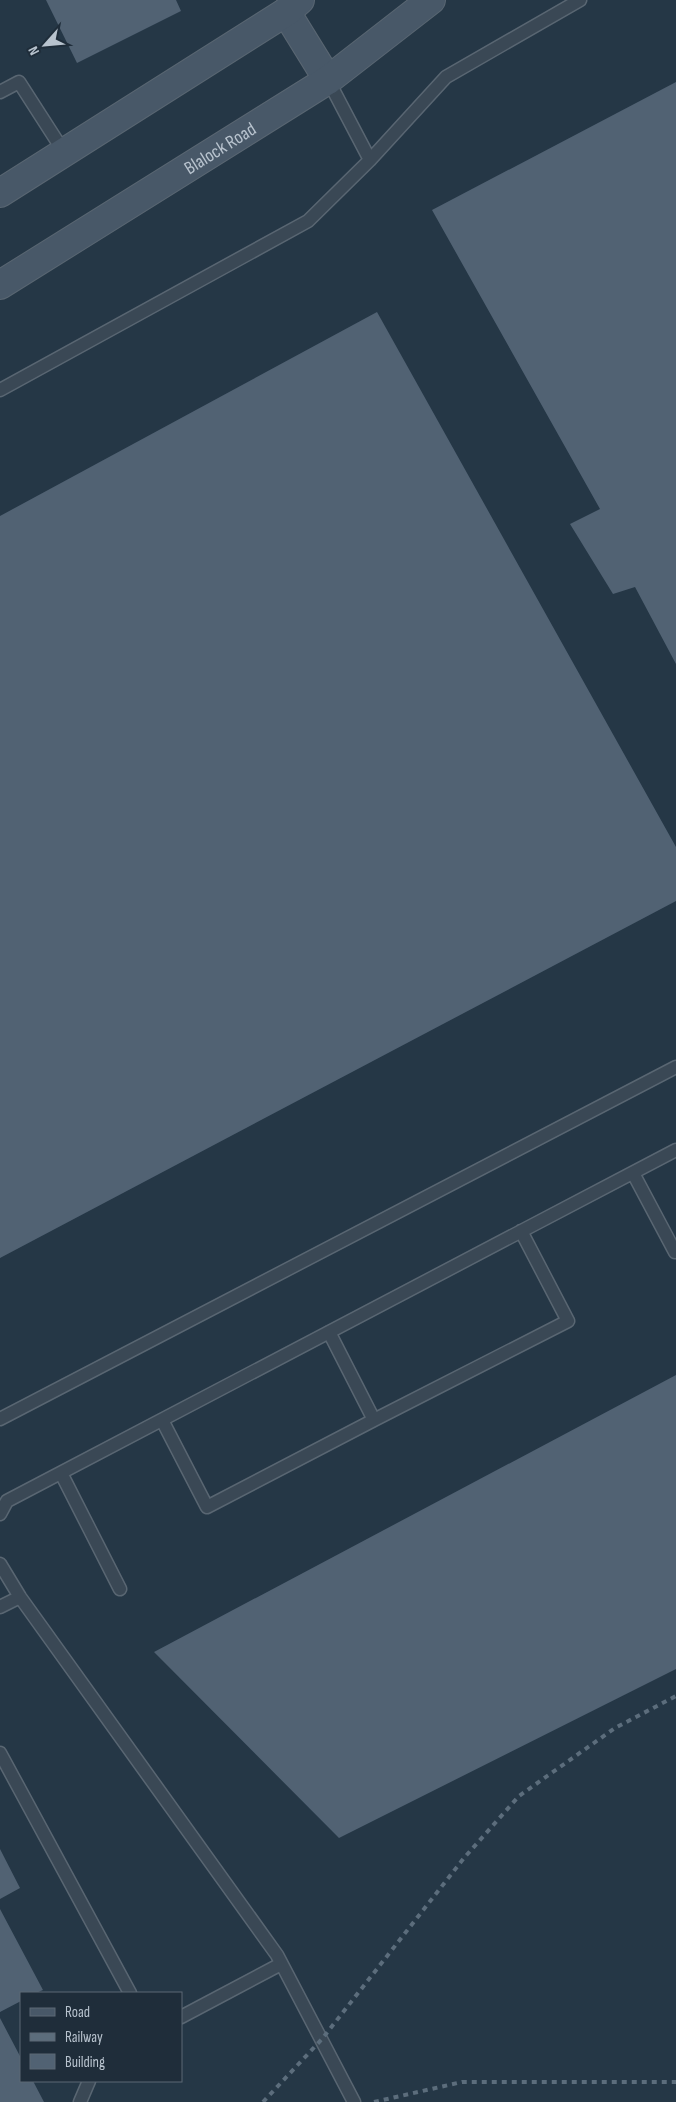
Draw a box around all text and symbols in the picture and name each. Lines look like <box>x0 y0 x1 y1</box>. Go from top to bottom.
north arrow <box>20 20 70 70</box>
text: N <box>25 43 43 58</box>
street label: Blalock Road <box>180 118 261 180</box>
legend <box>20 1992 182 2082</box>
text: Road <box>65 2003 90 2022</box>
text: Railway <box>65 2028 103 2047</box>
text: Building <box>65 2053 105 2072</box>

